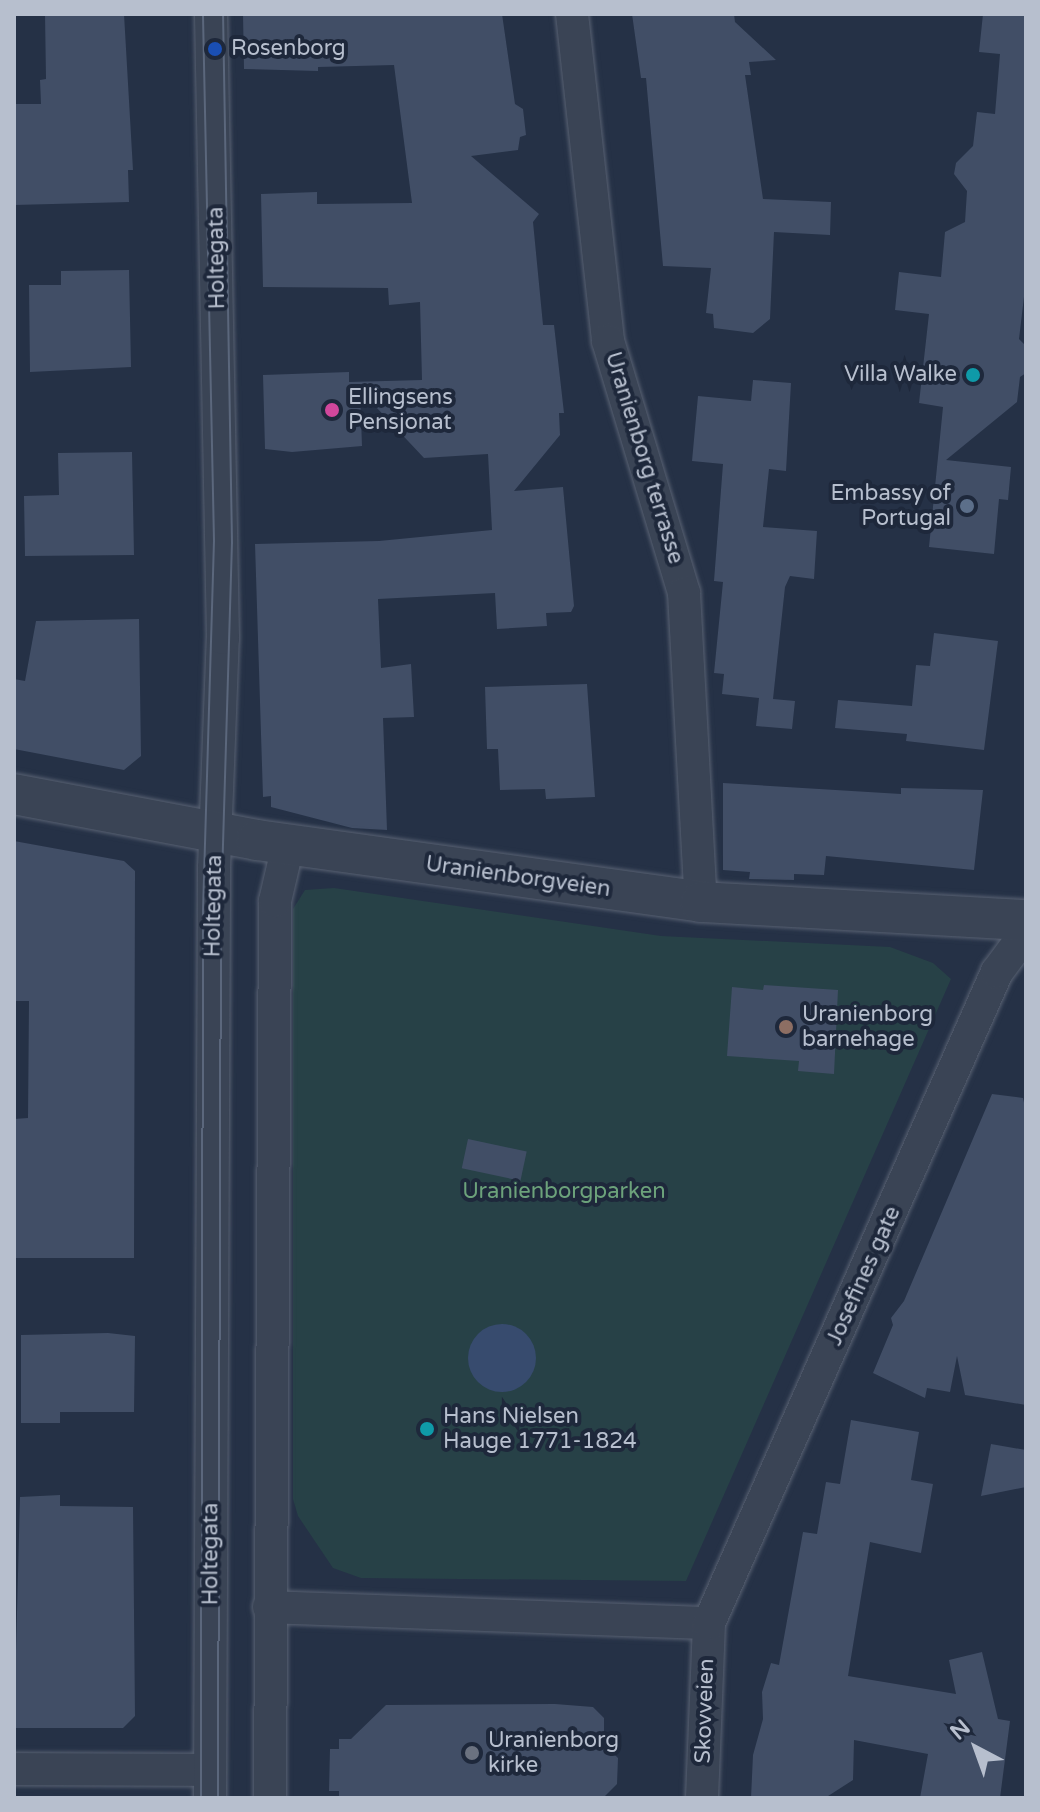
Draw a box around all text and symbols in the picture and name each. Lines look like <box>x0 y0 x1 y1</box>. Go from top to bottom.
place label: Rosenborg <box>231 36 346 62</box>
marker: Rosenborg <box>206 40 224 58</box>
street label: Holtegata <box>203 206 231 310</box>
street label: Uranienborg terrasse <box>599 349 689 567</box>
place label: Villa Walke <box>844 362 957 388</box>
marker: Villa Walke <box>964 366 982 384</box>
place label: Ellingsens Pensjonat <box>348 384 453 436</box>
marker: Ellingsens Pensjonat <box>323 401 341 419</box>
place label: Embassy of Portugal <box>830 480 951 532</box>
marker: Embassy of Portugal <box>958 497 976 515</box>
street label: Uranienborgveien <box>424 851 612 903</box>
street label: Holtegata <box>200 854 228 958</box>
place label: Uranienborg barnehage <box>802 1001 933 1052</box>
marker: Uranienborg barnehage <box>777 1018 795 1036</box>
park label: Uranienborgparken <box>462 1179 666 1205</box>
street label: Josefines gate <box>822 1202 906 1350</box>
place label: Hans Nielsen Hauge 1771-1824 <box>443 1403 637 1454</box>
marker: Hans Nielsen Hauge 1771-1824 <box>418 1420 436 1438</box>
street label: Holtegata <box>198 1503 224 1605</box>
street label: Skovveien <box>690 1658 720 1764</box>
north arrow <box>936 1708 1016 1788</box>
text: N <box>945 1714 975 1746</box>
place label: Uranienborg kirke <box>488 1727 619 1778</box>
marker: Uranienborg kirke <box>463 1744 481 1762</box>

